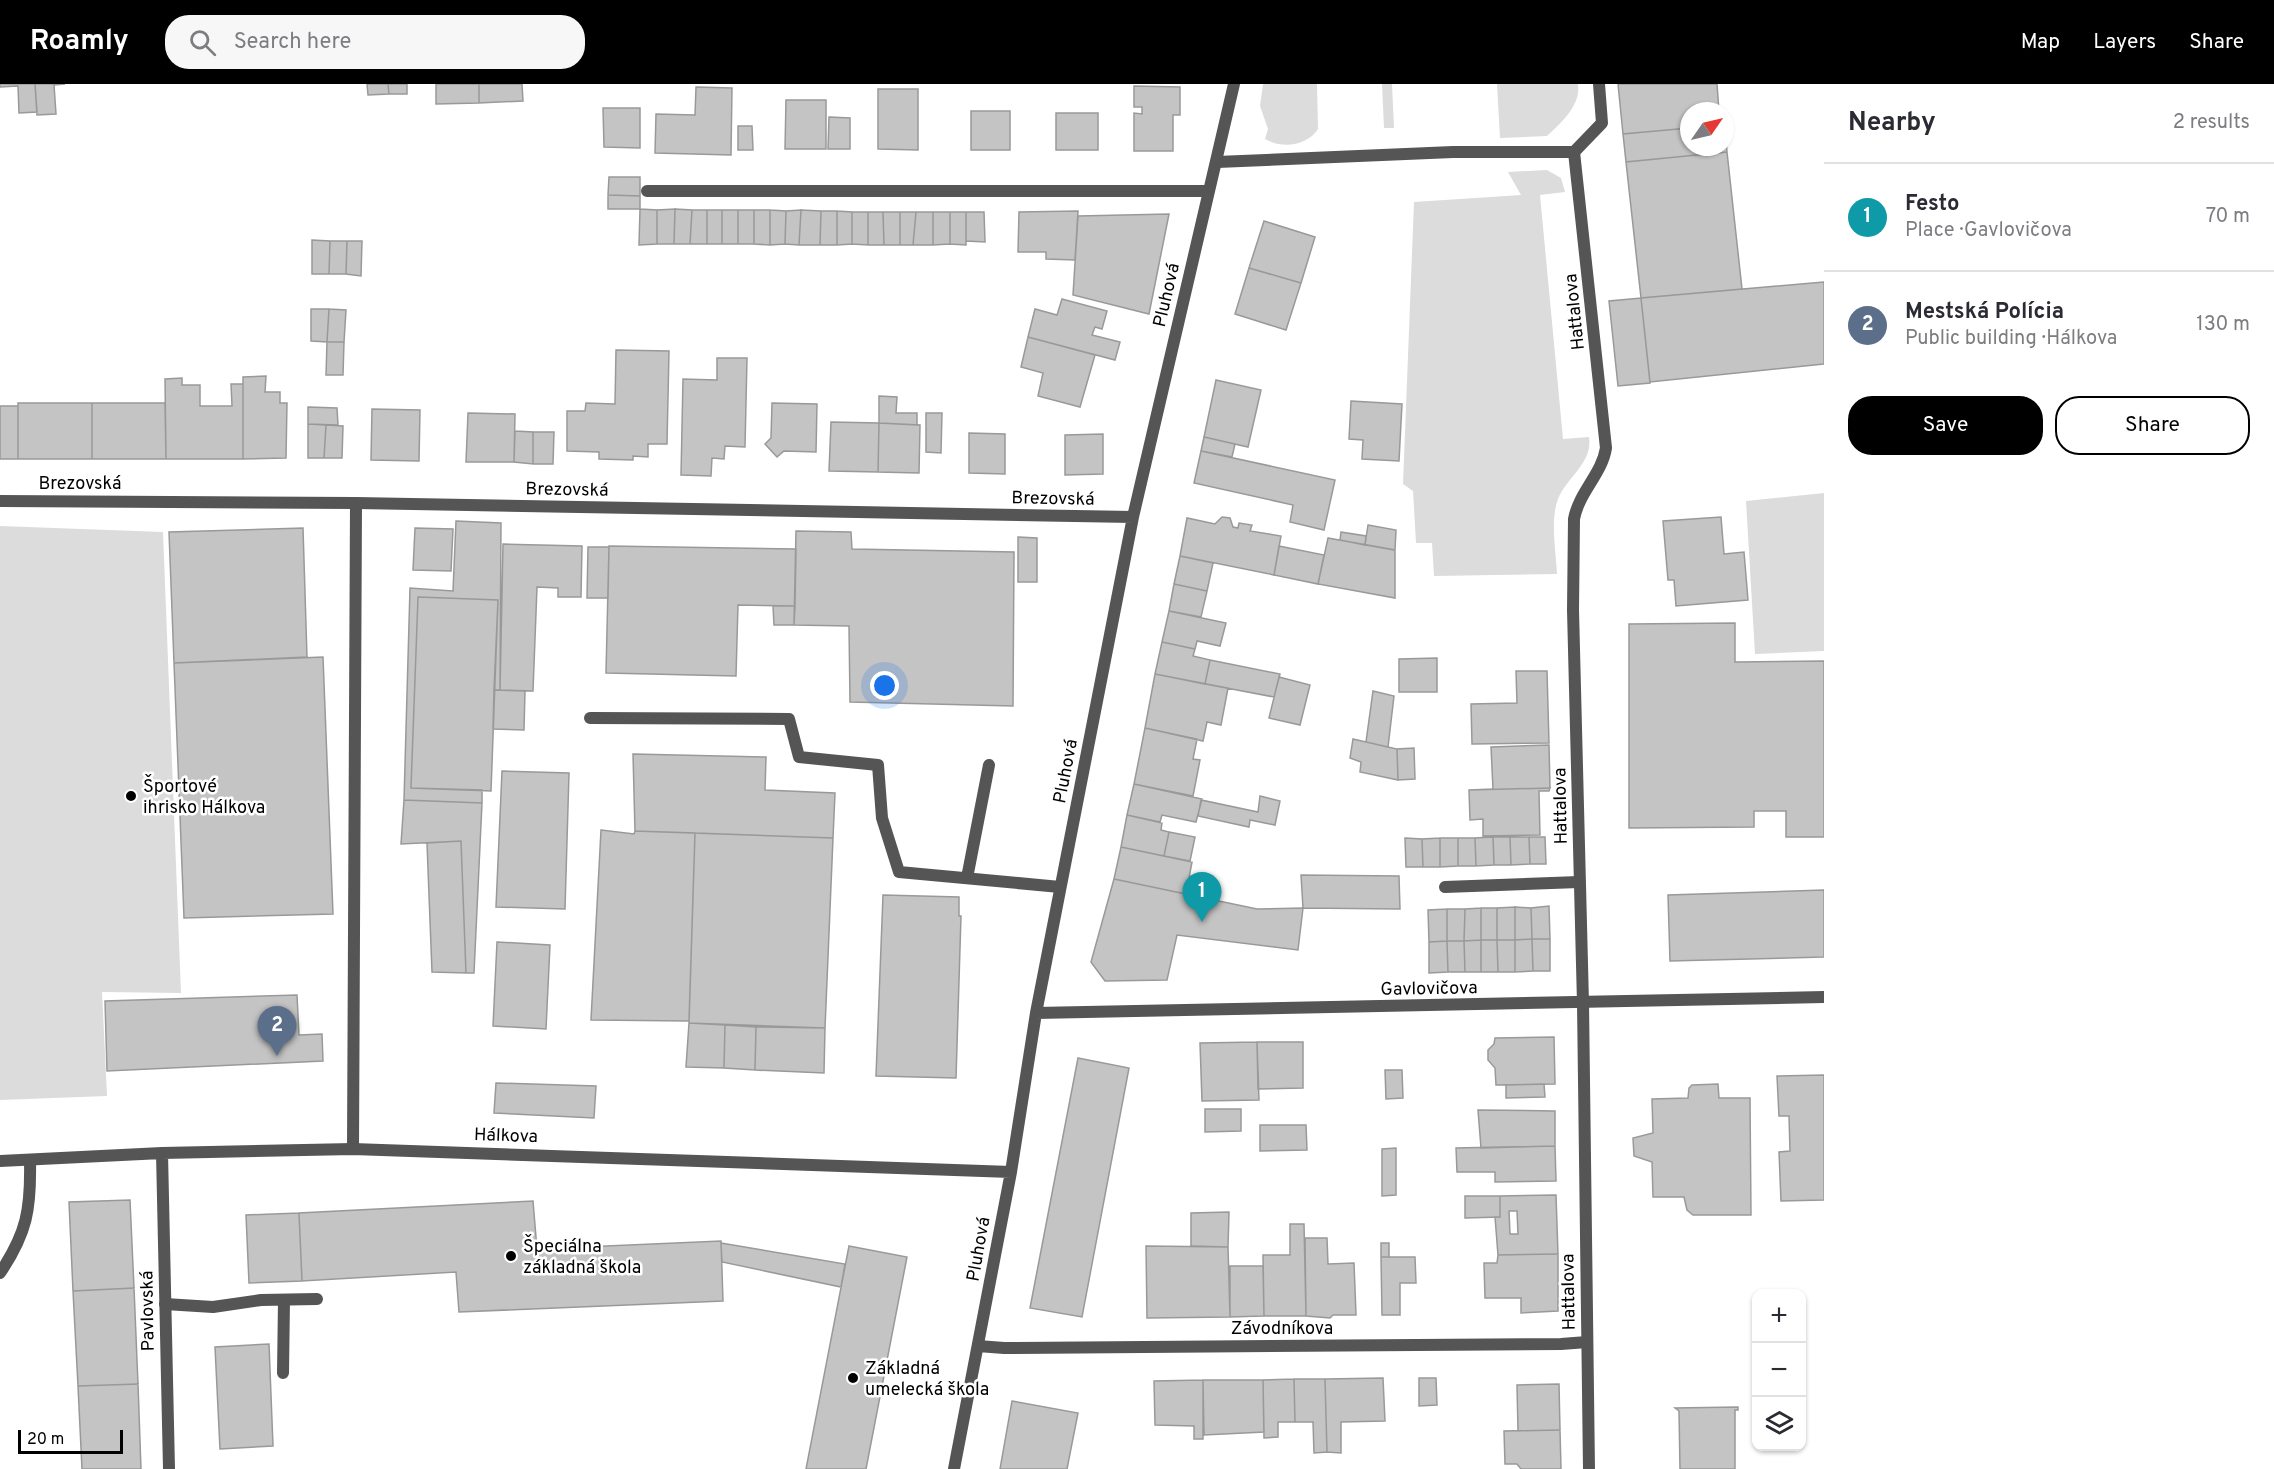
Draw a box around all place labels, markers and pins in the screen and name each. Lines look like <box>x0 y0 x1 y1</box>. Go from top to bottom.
place label: Športové ihrisko Hálkova <box>143 774 265 820</box>
marker: Športové ihrisko Hálkova <box>124 789 138 803</box>
pin: 1 <box>1182 872 1222 922</box>
pin: 2 <box>258 1006 296 1056</box>
place label: Špeciálna základná škola <box>523 1234 641 1280</box>
marker: Špeciálna základná škola <box>504 1249 518 1263</box>
place label: Základná umelecká škola <box>865 1358 989 1402</box>
marker: Základná umelecká škola <box>846 1371 860 1385</box>

